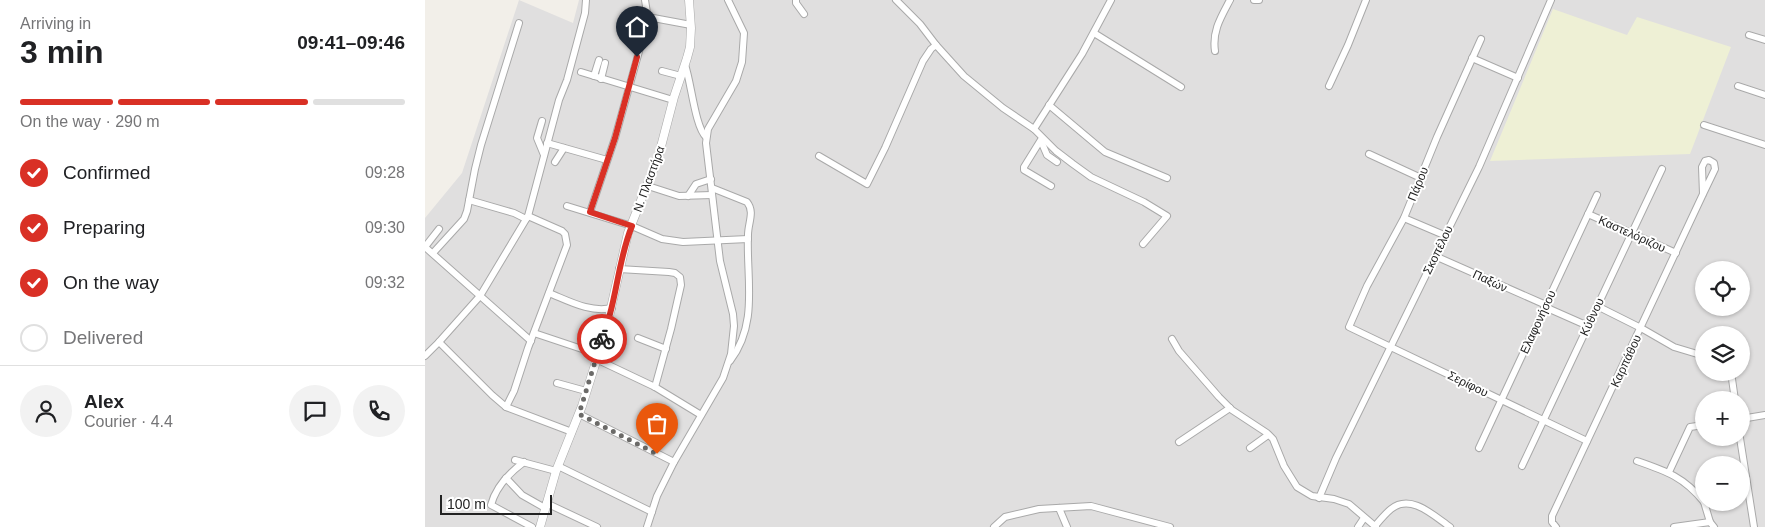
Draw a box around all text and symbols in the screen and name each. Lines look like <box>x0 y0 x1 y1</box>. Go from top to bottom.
pin <box>616 6 658 57</box>
icon: home <box>623 13 651 41</box>
text: Arriving in <box>20 15 91 32</box>
text: 09:41–09:46 <box>297 32 405 53</box>
text: 3 min <box>20 34 104 70</box>
text: On the way · 290 m <box>20 113 160 130</box>
street label: Ν. Πλαστήρα <box>631 144 667 214</box>
icon: check <box>20 159 48 187</box>
text: Confirmed <box>63 162 151 183</box>
text: 09:28 <box>365 164 405 181</box>
street label: Πάρου <box>1405 165 1431 203</box>
street label: Καστελόριζου <box>1596 213 1668 255</box>
icon: check <box>20 214 48 242</box>
text: Preparing <box>63 217 145 238</box>
text: 09:30 <box>365 219 405 236</box>
street label: Σκοπέλου <box>1420 223 1456 277</box>
map controls <box>1695 261 1750 511</box>
button: locate <box>1695 261 1750 316</box>
street label: Παξών <box>1471 267 1509 295</box>
icon: check <box>20 269 48 297</box>
text: On the way <box>63 272 159 293</box>
text: 09:32 <box>365 274 405 291</box>
street label: Ελαφονήσου <box>1517 288 1559 356</box>
street label: Κύθνου <box>1577 296 1607 338</box>
courier <box>577 314 627 364</box>
icon: bike <box>588 325 616 353</box>
button: layers <box>1695 326 1750 381</box>
text: Delivered <box>63 327 143 348</box>
street label: Καρπάθου <box>1608 332 1644 390</box>
street label: Σερίφου <box>1445 368 1491 400</box>
button: person <box>20 385 72 437</box>
button: chat <box>289 385 341 437</box>
button: phone <box>353 385 405 437</box>
text: Alex <box>84 391 124 412</box>
button: + <box>1695 391 1750 446</box>
pin <box>636 403 678 454</box>
icon: bag <box>643 410 671 438</box>
text: Courier · 4.4 <box>84 413 173 430</box>
button: − <box>1695 456 1750 511</box>
scale bar <box>440 492 553 515</box>
text: 100 m <box>447 496 486 512</box>

